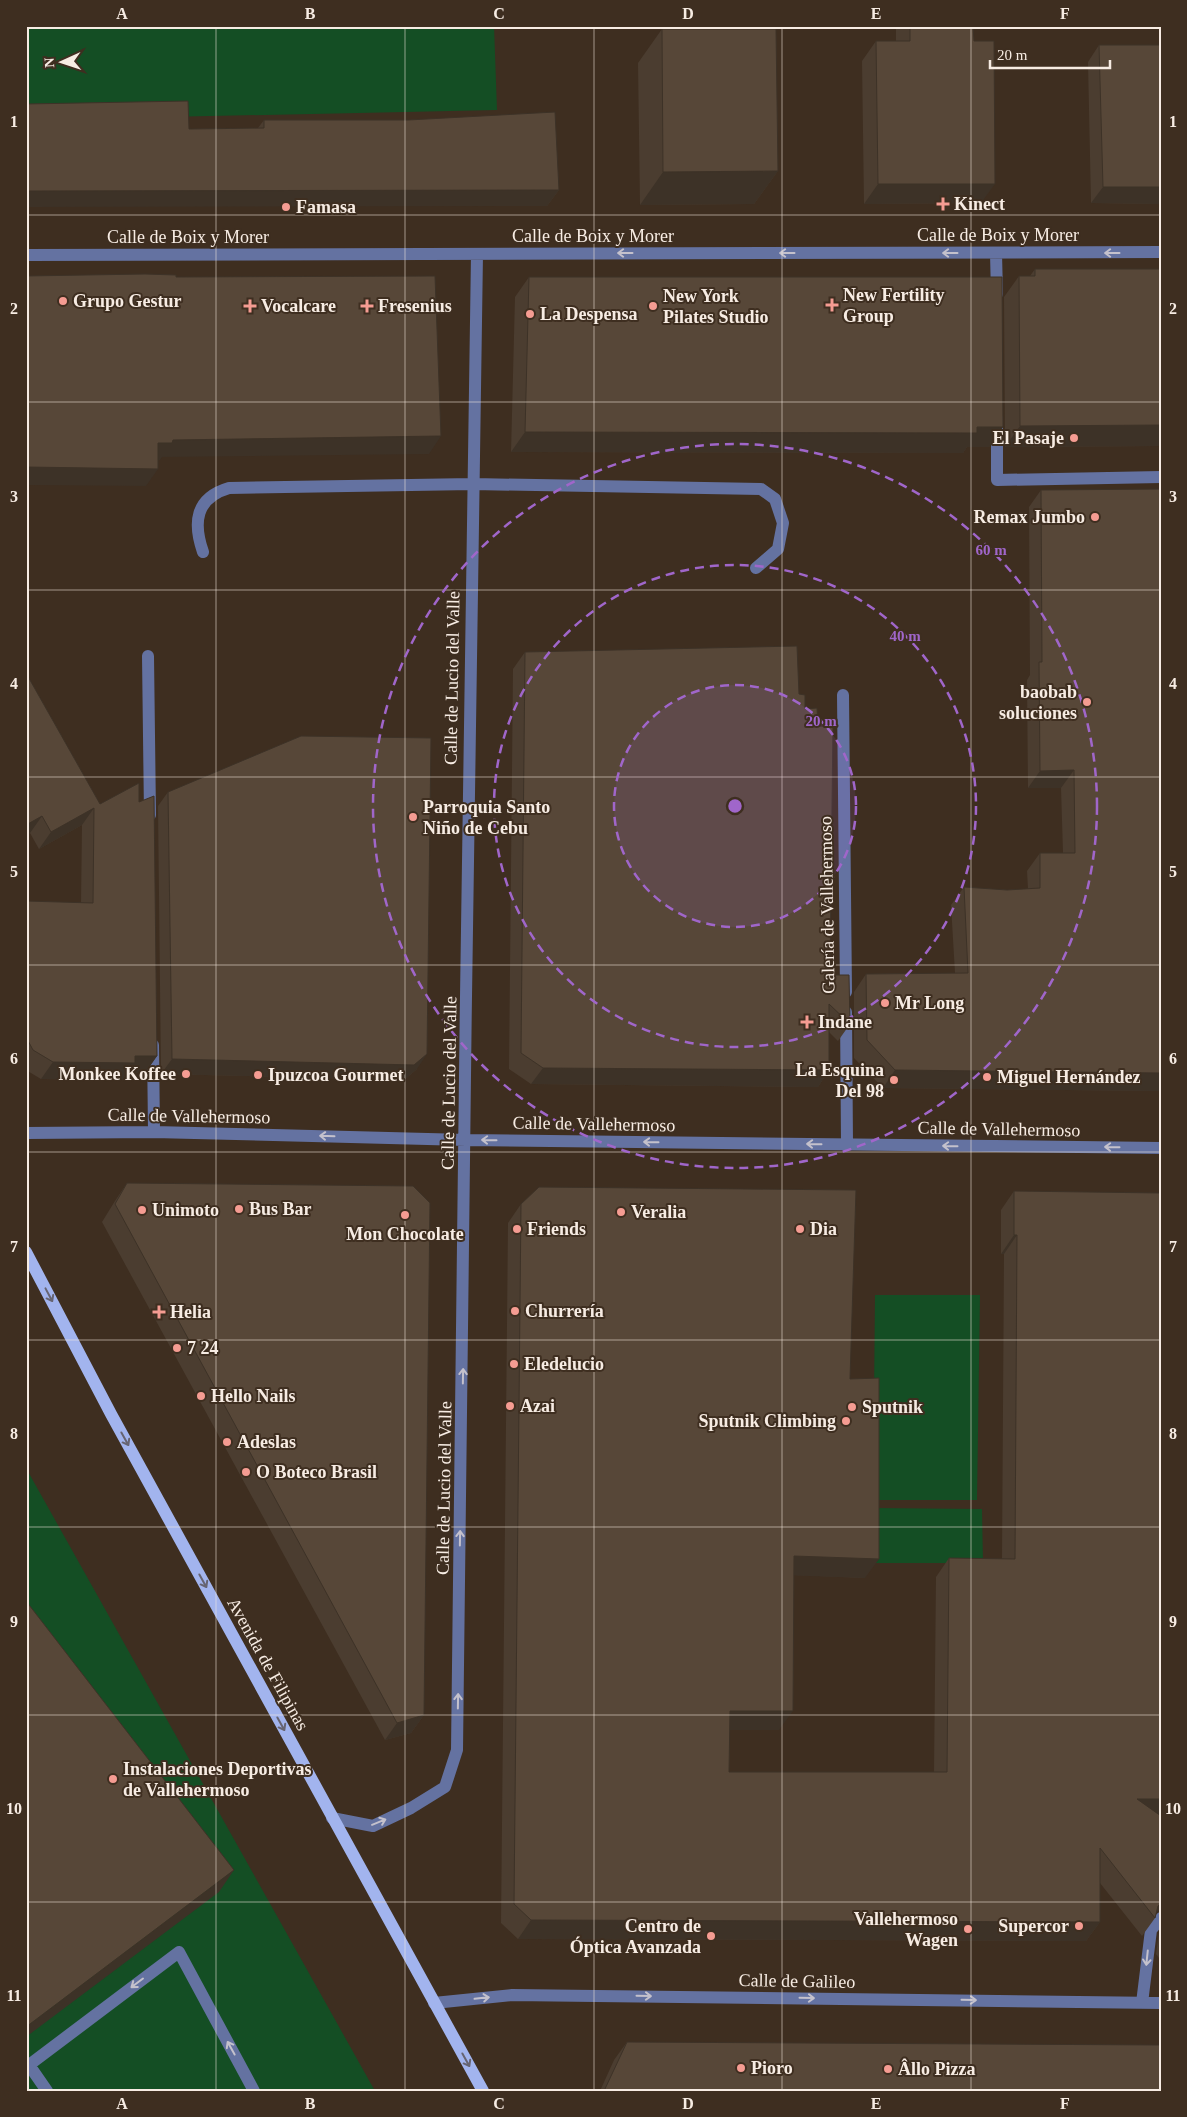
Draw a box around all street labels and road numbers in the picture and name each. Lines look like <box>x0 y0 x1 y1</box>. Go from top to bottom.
street label: Calle de Boix y Morer <box>917 225 1079 245</box>
street label: Calle de Boix y Morer <box>512 226 674 246</box>
street label: Calle de Boix y Morer <box>107 227 269 247</box>
street label: Calle de Lucio del Valle <box>440 591 464 765</box>
street label: Galería de Vallehermoso <box>815 816 839 994</box>
street label: Calle de Lucio del Valle <box>437 996 461 1170</box>
street label: Calle de Vallehermoso <box>108 1105 270 1127</box>
street label: Calle de Vallehermoso <box>513 1113 675 1135</box>
street label: Calle de Vallehermoso <box>918 1118 1080 1140</box>
street label: Calle de Lucio del Valle <box>432 1401 456 1575</box>
street label: Avenida de Filipinas <box>223 1594 313 1734</box>
street label: Calle de Galileo <box>738 1970 856 1992</box>

